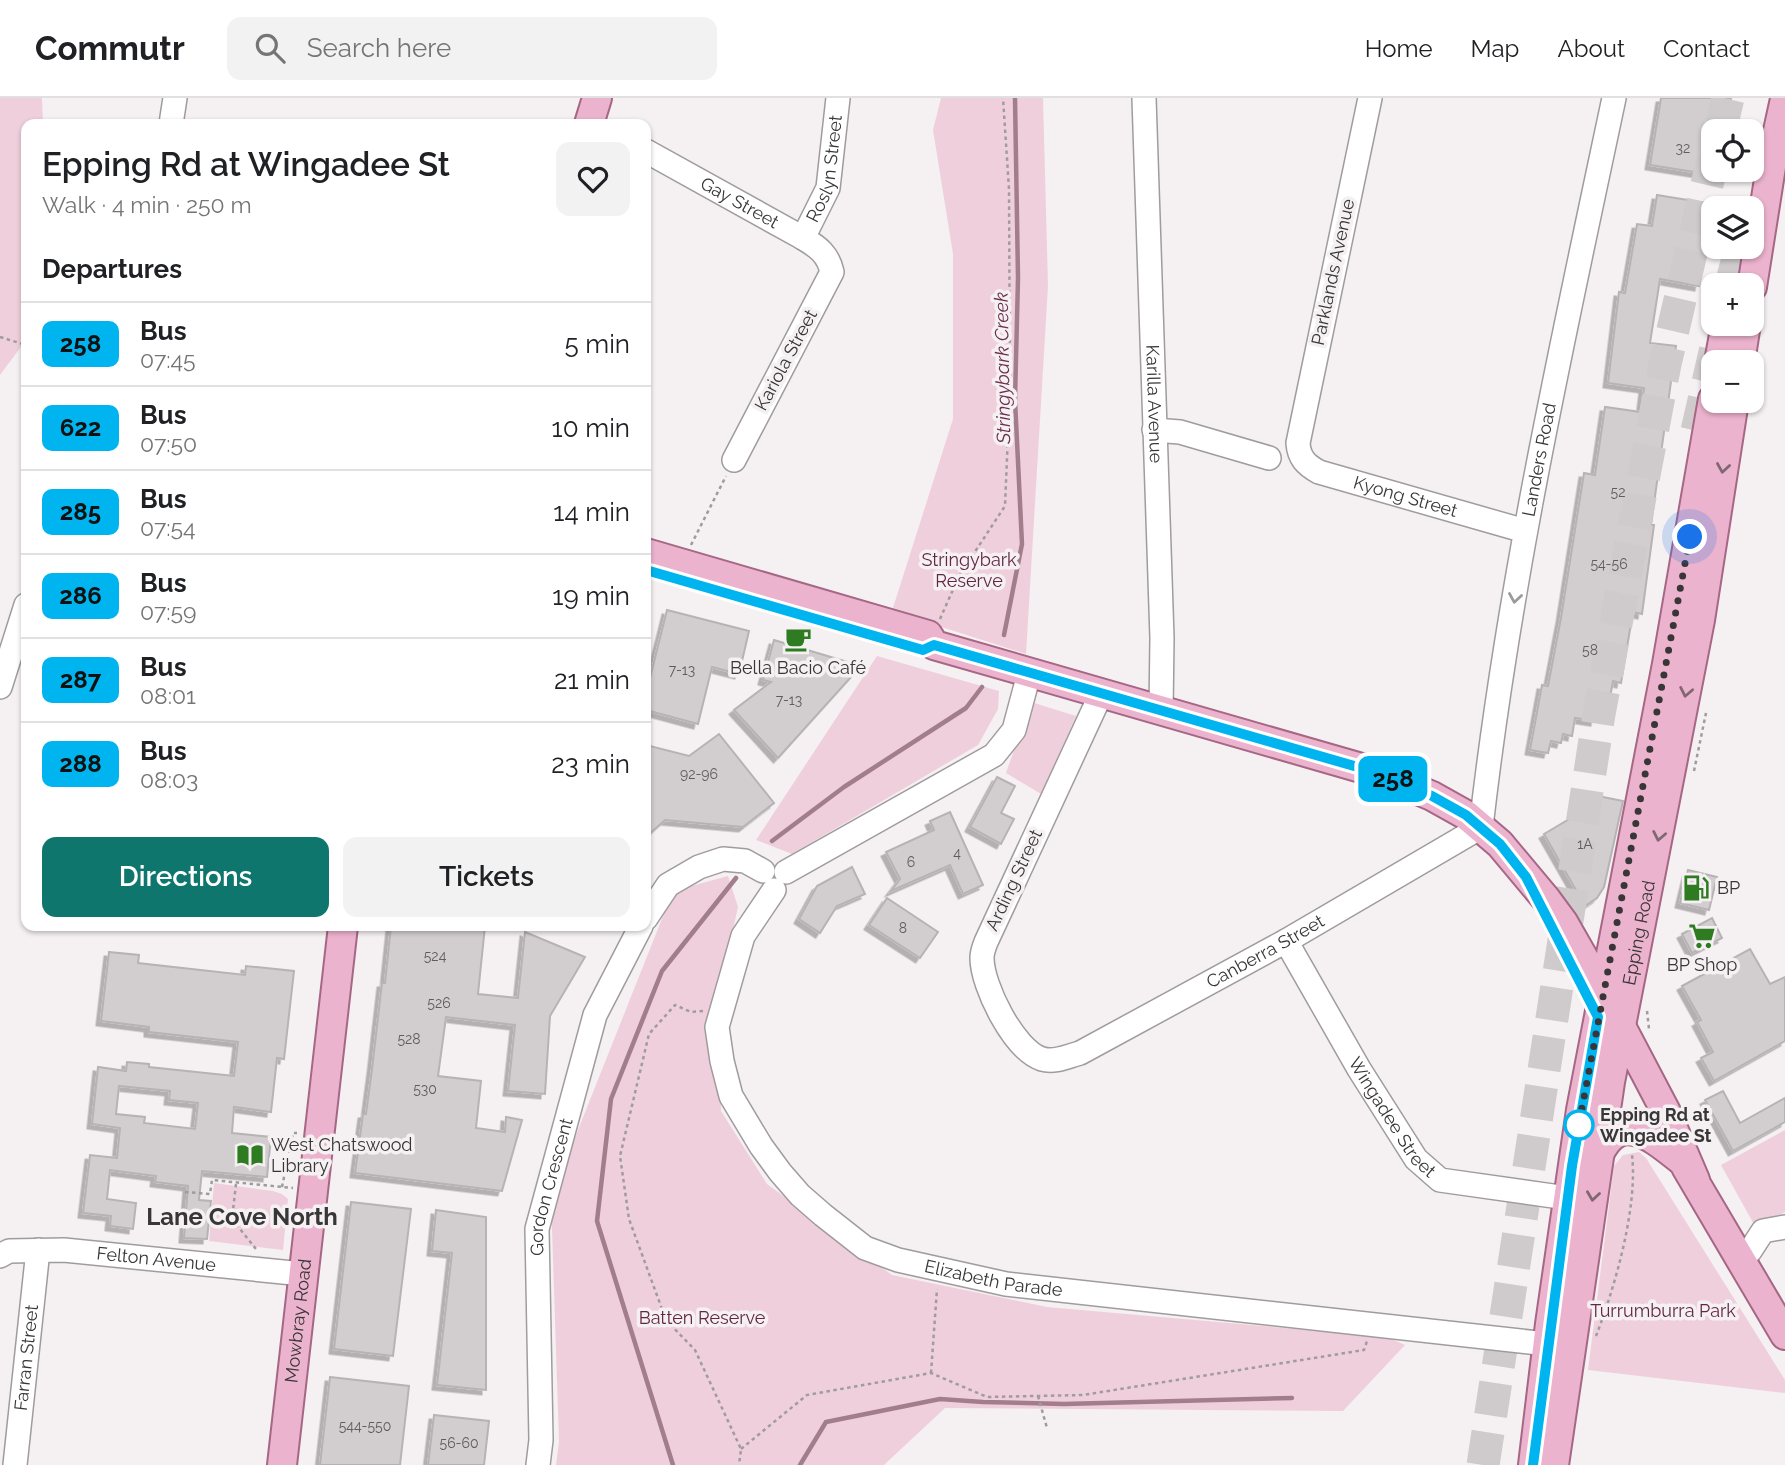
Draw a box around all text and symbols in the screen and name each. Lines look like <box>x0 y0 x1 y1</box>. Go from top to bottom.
search box <box>227 17 717 80</box>
text: Commutr <box>35 29 185 68</box>
icon: search <box>251 29 289 67</box>
text: Search here <box>307 33 451 63</box>
text: Home <box>1365 34 1433 63</box>
text: Map <box>1471 34 1519 63</box>
text: About <box>1557 34 1625 63</box>
text: Contact <box>1663 34 1750 63</box>
street label: Roslyn Street <box>802 114 846 226</box>
map controls <box>1701 119 1764 413</box>
button: locate <box>1701 119 1764 182</box>
house number: 32 <box>1676 140 1690 156</box>
button: heart <box>556 142 630 216</box>
text: Epping Rd at Wingadee St <box>42 145 450 184</box>
street label: Gay Street <box>697 172 783 233</box>
text: Walk · 4 min · 250 m <box>42 191 252 218</box>
street label: Parklands Avenue <box>1307 196 1358 347</box>
button: layers <box>1701 196 1764 259</box>
text: Departures <box>42 254 182 284</box>
button: + <box>1701 273 1764 336</box>
water label: Stringybark Creek <box>990 292 1014 445</box>
street label: Kariola Street <box>750 306 821 414</box>
text: Bus <box>140 316 187 346</box>
text: 258 <box>60 329 101 358</box>
text: 5 min <box>564 329 630 359</box>
street label: Karilla Avenue <box>1142 344 1167 464</box>
text: 07:45 <box>140 346 196 373</box>
button: − <box>1701 350 1764 413</box>
text: Bus <box>140 400 187 430</box>
street label: Landers Road <box>1518 401 1560 518</box>
text: 622 <box>60 413 101 442</box>
text: 10 min <box>552 413 630 443</box>
text: 07:50 <box>140 430 197 457</box>
one-way arrow <box>1716 462 1731 474</box>
street label: Kyong Street <box>1351 471 1460 521</box>
text: Bus <box>140 484 187 514</box>
house number: 52 <box>1611 484 1625 500</box>
text: 285 <box>60 497 101 526</box>
text: 14 min <box>553 497 630 527</box>
text: 07:54 <box>140 514 196 541</box>
your location <box>1672 519 1707 554</box>
park label: Stringybark Reserve <box>921 549 1017 591</box>
house number: 54-56 <box>1590 556 1628 572</box>
text: Bus <box>140 568 187 598</box>
text: 286 <box>59 581 102 610</box>
text: 19 min <box>552 581 630 611</box>
one-way arrow <box>1508 592 1523 604</box>
text: 07:59 <box>140 598 197 625</box>
cafe icon: Bella Bacio Café <box>783 624 813 654</box>
house number: 58 <box>1582 642 1598 658</box>
text: Bus <box>140 652 187 682</box>
place label: Bella Bacio Café <box>730 657 866 678</box>
house number: 7-13 <box>669 662 695 678</box>
text: 287 <box>60 665 101 694</box>
text: 21 min <box>554 665 630 695</box>
text: 08:01 <box>140 682 196 709</box>
one-way arrow <box>1679 686 1694 698</box>
house number: 7-13 <box>776 692 802 708</box>
text: Bus <box>140 736 187 766</box>
text: 288 <box>59 749 102 778</box>
text: 23 min <box>551 749 630 779</box>
line badge: 258 <box>1353 756 1433 802</box>
text: 258 <box>1372 764 1414 793</box>
text: 08:03 <box>140 766 198 793</box>
house number: 92-96 <box>680 766 718 782</box>
street label: Arding Street <box>981 826 1046 934</box>
one-way arrow <box>1652 830 1667 842</box>
house number: 1A <box>1577 836 1593 852</box>
button: Directions <box>42 837 329 917</box>
button: Tickets <box>343 837 630 917</box>
house number: 4 <box>953 845 961 861</box>
house number: 6 <box>907 854 915 870</box>
fuel station icon: BP <box>1681 873 1711 903</box>
place label: BP <box>1717 877 1740 898</box>
street label: Epping Road <box>1618 879 1659 987</box>
street label: Canberra Street <box>1203 910 1328 992</box>
house number: 8 <box>899 920 907 936</box>
supermarket icon: BP Shop <box>1687 921 1717 951</box>
house number: 524 <box>424 948 447 964</box>
place label: BP Shop <box>1667 954 1737 975</box>
house number: 526 <box>427 995 451 1011</box>
house number: 528 <box>397 1031 421 1047</box>
street label: Wingadee Street <box>1344 1053 1440 1181</box>
house number: 530 <box>413 1081 437 1097</box>
place label: Epping Rd at Wingadee St <box>1600 1104 1711 1146</box>
marker: Epping Rd at Wingadee St <box>1564 1110 1594 1140</box>
street label: Gordon Crescent <box>526 1116 577 1256</box>
place label: West Chatswood Library <box>271 1134 413 1176</box>
library icon: West Chatswood Library <box>235 1140 265 1170</box>
one-way arrow <box>1586 1190 1601 1201</box>
district label: Lane Cove North <box>146 1202 338 1231</box>
street label: Felton Avenue <box>96 1242 217 1275</box>
street label: Elizabeth Parade <box>923 1255 1064 1300</box>
street label: Mowbray Road <box>280 1258 315 1384</box>
park label: Turrumburra Park <box>1590 1300 1736 1321</box>
street label: Farran Street <box>10 1303 42 1412</box>
park label: Batten Reserve <box>639 1307 766 1328</box>
house number: 544-550 <box>339 1418 391 1434</box>
house number: 56-60 <box>440 1435 479 1451</box>

